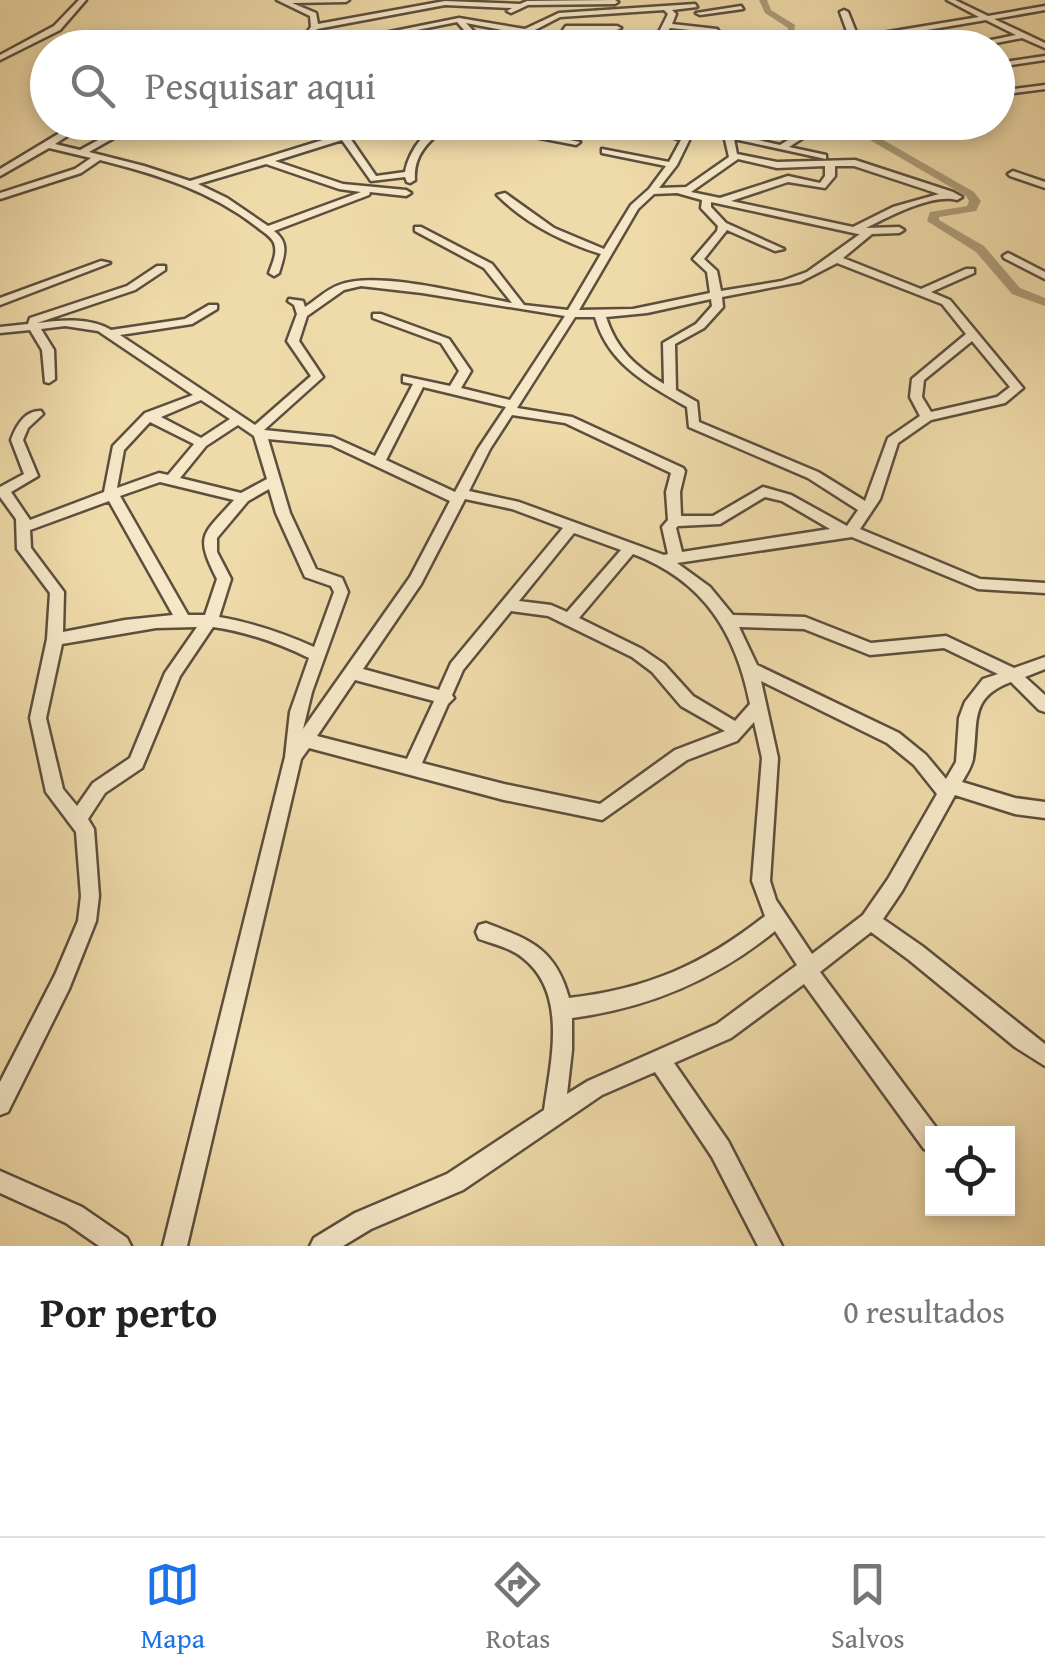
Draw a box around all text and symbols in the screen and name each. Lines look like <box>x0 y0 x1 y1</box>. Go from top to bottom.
search box <box>30 30 1015 140</box>
text: Pesquisar aqui <box>145 57 376 113</box>
icon: search <box>65 58 120 113</box>
map controls <box>925 1126 1015 1216</box>
button: locate <box>925 1126 1015 1216</box>
text: Por perto <box>40 1281 217 1342</box>
text: 0 resultados <box>843 1288 1005 1335</box>
tab: Mapa <box>140 1557 205 1658</box>
tab: Rotas <box>486 1557 550 1658</box>
tab: Salvos <box>831 1557 905 1658</box>

